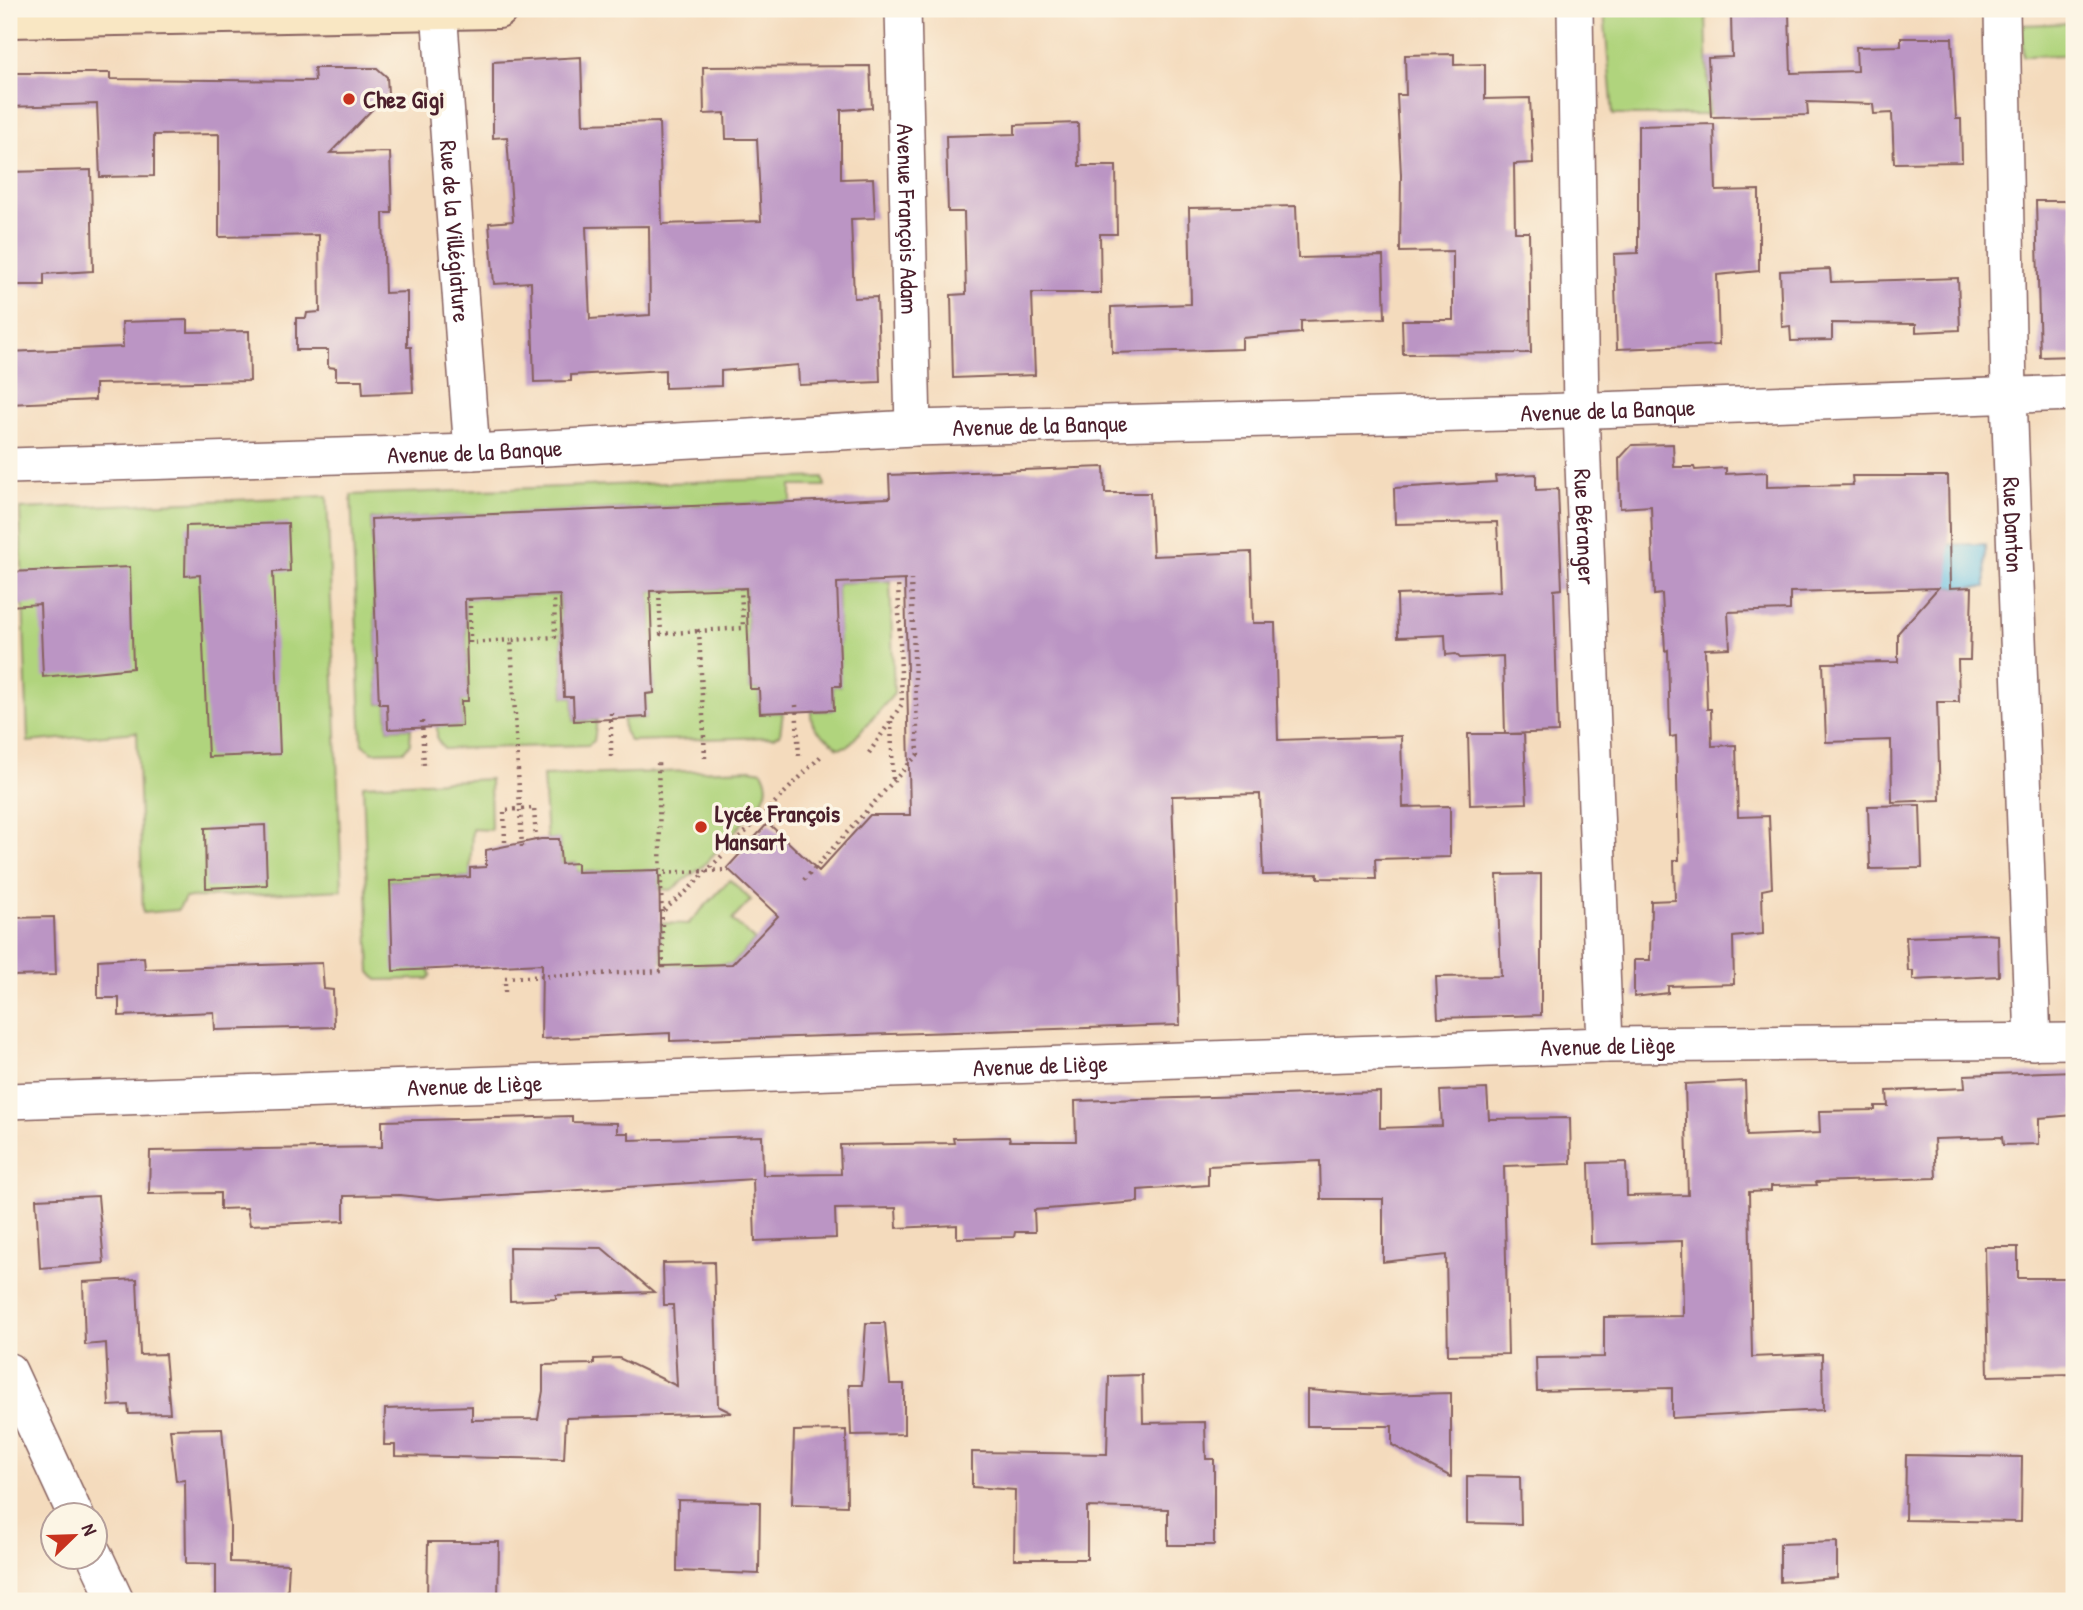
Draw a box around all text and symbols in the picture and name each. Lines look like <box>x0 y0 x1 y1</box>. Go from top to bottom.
place label: Chez Gigi <box>363 83 445 116</box>
marker: Chez Gigi <box>341 91 357 107</box>
street label: Avenue François Adam <box>890 123 926 315</box>
street label: Rue de la Villégiature <box>433 139 478 324</box>
street label: Avenue de la Banque <box>1520 390 1696 428</box>
street label: Avenue de la Banque <box>952 407 1128 443</box>
street label: Avenue de la Banque <box>387 431 563 471</box>
street label: Rue Béranger <box>1567 468 1604 586</box>
street label: Rue Danton <box>1996 476 2032 573</box>
place label: Lycée François Mansart <box>715 797 840 857</box>
marker: Lycée François Mansart <box>693 819 709 835</box>
street label: Avenue de Liège <box>1540 1028 1676 1063</box>
street label: Avenue de Liège <box>972 1046 1109 1083</box>
street label: Avenue de Liège <box>407 1066 543 1103</box>
north arrow <box>38 1502 108 1572</box>
text: N <box>76 1520 104 1539</box>

